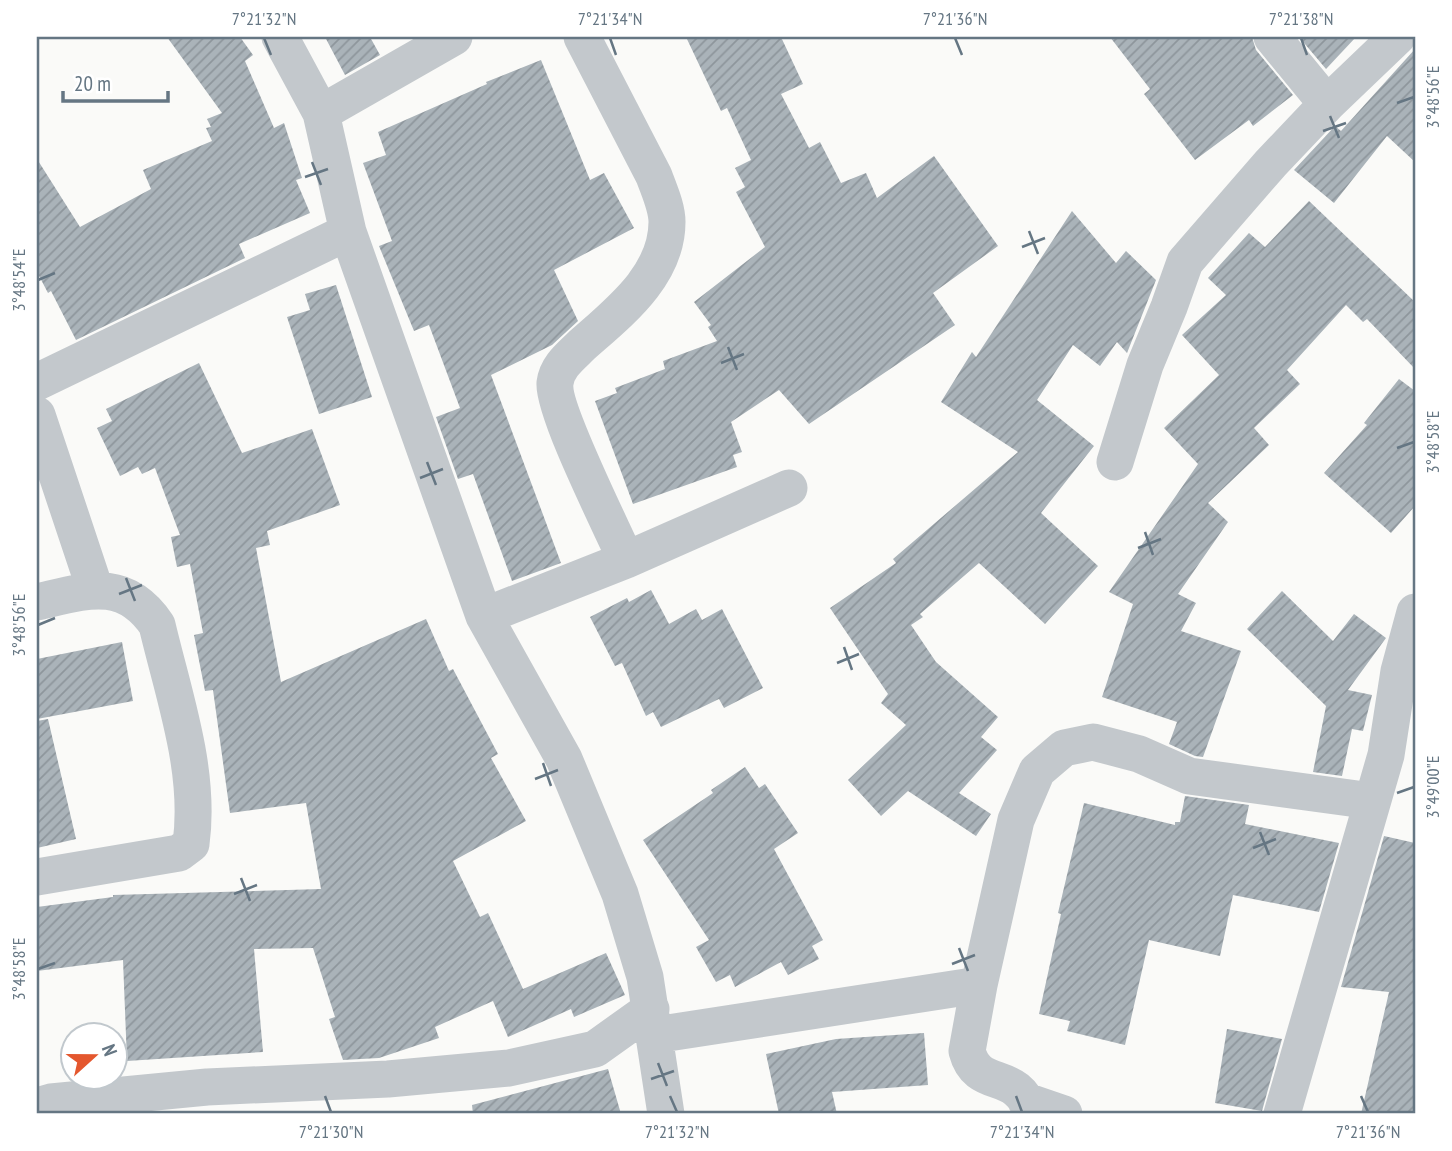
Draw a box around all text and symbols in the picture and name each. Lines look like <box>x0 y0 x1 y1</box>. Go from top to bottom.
text: 7°21'32"N <box>232 7 296 30</box>
text: 7°21'34"N <box>578 7 642 30</box>
text: 7°21'36"N <box>923 7 987 30</box>
text: 7°21'38"N <box>1269 7 1333 30</box>
scale bar <box>63 60 168 104</box>
text: 3°48'56"E <box>1421 66 1444 128</box>
text: 20 m <box>74 70 111 97</box>
text: 3°48'54"E <box>7 249 30 311</box>
text: 3°48'58"E <box>1421 411 1444 473</box>
text: 3°48'56"E <box>7 594 30 656</box>
text: 3°49'00"E <box>1421 756 1444 818</box>
text: 3°48'58"E <box>7 938 30 1000</box>
north arrow <box>60 1021 130 1092</box>
text: N <box>97 1041 123 1059</box>
text: 7°21'30"N <box>299 1120 363 1143</box>
text: 7°21'32"N <box>645 1120 709 1143</box>
text: 7°21'34"N <box>990 1120 1054 1143</box>
text: 7°21'36"N <box>1336 1120 1400 1143</box>

